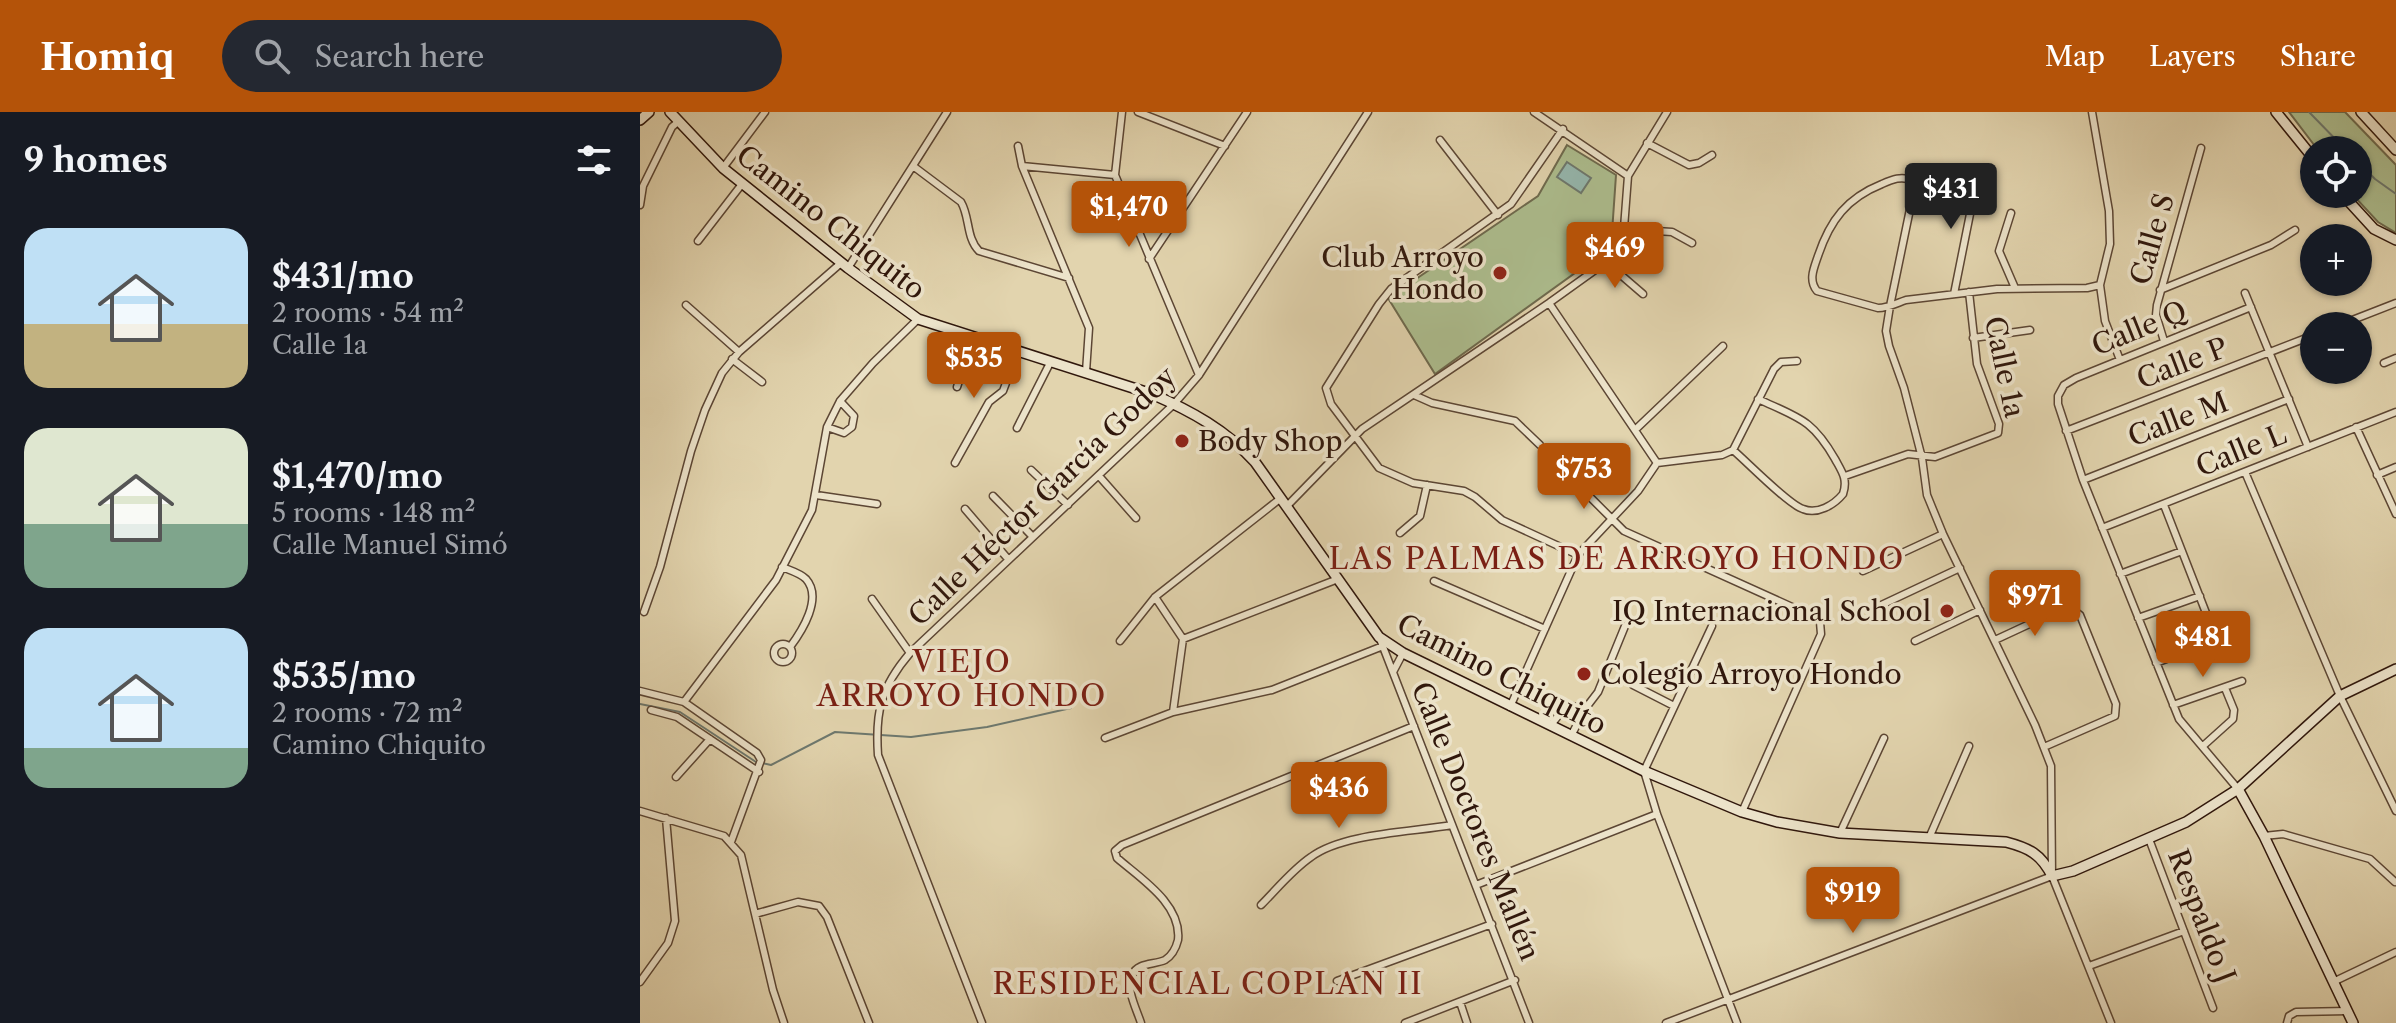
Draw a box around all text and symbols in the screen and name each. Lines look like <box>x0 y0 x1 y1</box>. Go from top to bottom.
search box <box>222 20 782 92</box>
text: Homiq <box>40 33 174 80</box>
icon: search <box>250 34 294 78</box>
text: Search here <box>314 38 484 75</box>
text: Map <box>2045 39 2105 73</box>
text: Layers <box>2149 39 2236 73</box>
text: Share <box>2280 39 2356 73</box>
map controls <box>2300 136 2372 384</box>
button: locate <box>2300 136 2372 208</box>
icon: filters <box>572 138 616 182</box>
street label: Camino Chiquito <box>730 138 932 306</box>
text: 9 homes <box>24 139 168 181</box>
pin: $431 <box>1904 163 1998 231</box>
text: $431 <box>1923 173 1979 205</box>
pin: $1,470 <box>1064 181 1194 249</box>
street label: Calle S <box>2123 190 2181 288</box>
text: $1,470 <box>1090 191 1168 223</box>
pin: $469 <box>1568 222 1662 290</box>
button: + <box>2300 224 2372 296</box>
text: $469 <box>1585 232 1645 264</box>
place label: Club Arroyo Hondo <box>1321 240 1484 306</box>
text: $431/mo <box>272 255 414 297</box>
icon: home <box>88 260 184 356</box>
marker: Club Arroyo Hondo <box>1491 264 1509 282</box>
street label: Calle Q <box>2087 294 2191 362</box>
text: 2 rooms · 54 m² <box>272 297 464 329</box>
button: − <box>2300 312 2372 384</box>
street label: Calle 1a <box>1978 313 2032 421</box>
text: Calle 1a <box>272 329 367 361</box>
street label: Calle P <box>2132 330 2232 396</box>
pin: $535 <box>927 332 1021 400</box>
text: $535 <box>945 342 1003 374</box>
street label: Calle Héctor García Godoy <box>901 359 1183 633</box>
street label: Calle M <box>2123 384 2233 454</box>
street label: Calle L <box>2191 417 2291 483</box>
place label: Body Shop <box>1198 424 1342 458</box>
marker: Body Shop <box>1173 432 1191 450</box>
pin: $753 <box>1537 443 1631 511</box>
text: $753 <box>1556 453 1612 485</box>
text: $1,470/mo <box>272 455 443 497</box>
icon: home <box>88 460 184 556</box>
text: 5 rooms · 148 m² <box>272 497 475 529</box>
text: Calle Manuel Simó <box>272 529 508 561</box>
district label: LAS PALMAS DE ARROYO HONDO <box>1329 540 1905 577</box>
pin: $971 <box>1988 570 2082 638</box>
text: $971 <box>2007 580 2063 612</box>
place label: IQ Internacional School <box>1612 594 1931 628</box>
marker: IQ Internacional School <box>1938 602 1956 620</box>
street label: Camino Chiquito <box>1392 607 1612 741</box>
pin: $481 <box>2156 611 2250 679</box>
text: $481 <box>2174 621 2232 653</box>
district label: VIEJO ARROYO HONDO <box>816 643 1107 714</box>
text: $535/mo <box>272 655 416 697</box>
place label: Colegio Arroyo Hondo <box>1600 657 1902 691</box>
icon: home <box>88 660 184 756</box>
marker: Colegio Arroyo Hondo <box>1575 665 1593 683</box>
street label: Calle Doctores Mallén <box>1405 677 1547 965</box>
text: 2 rooms · 72 m² <box>272 697 463 729</box>
text: Camino Chiquito <box>272 729 486 761</box>
pin: $436 <box>1292 762 1386 830</box>
text: $436 <box>1309 772 1369 804</box>
street label: Respaldo J <box>2161 844 2243 988</box>
pin: $919 <box>1806 867 1900 935</box>
text: $919 <box>1824 877 1882 909</box>
district label: RESIDENCIAL COPLAN II <box>992 965 1424 1002</box>

